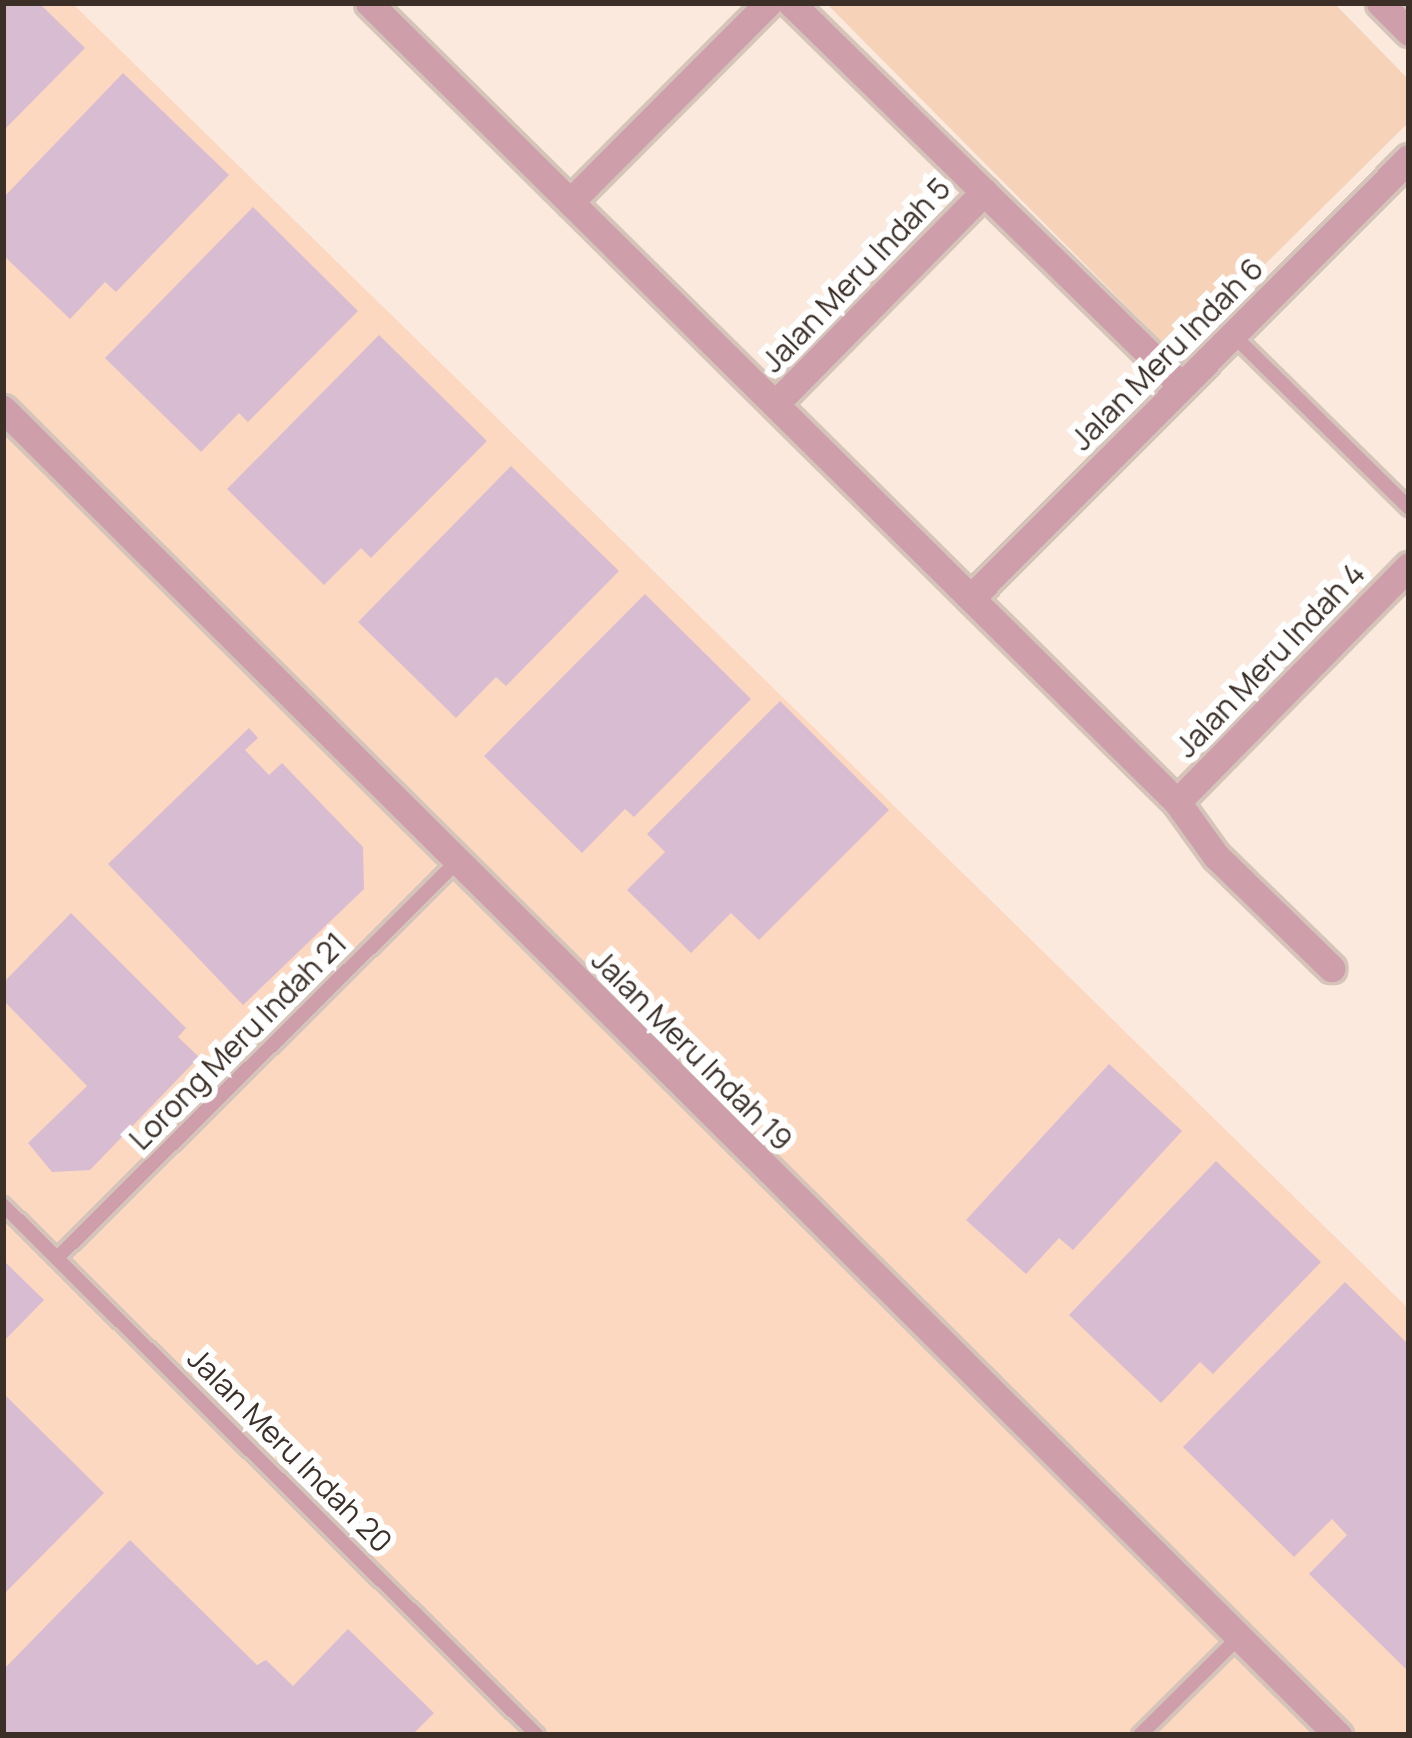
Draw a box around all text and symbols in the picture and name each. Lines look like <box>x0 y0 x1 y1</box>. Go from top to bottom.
street label: Jalan Meru Indah 5 <box>754 171 958 379</box>
street label: Jalan Meru Indah 6 <box>1063 250 1271 458</box>
street label: Jalan Meru Indah 4 <box>1168 555 1372 765</box>
street label: Lorong Meru Indah 21 <box>122 925 354 1157</box>
street label: Jalan Meru Indah 19 <box>584 942 800 1158</box>
street label: Jalan Meru Indah 20 <box>180 1340 400 1560</box>

